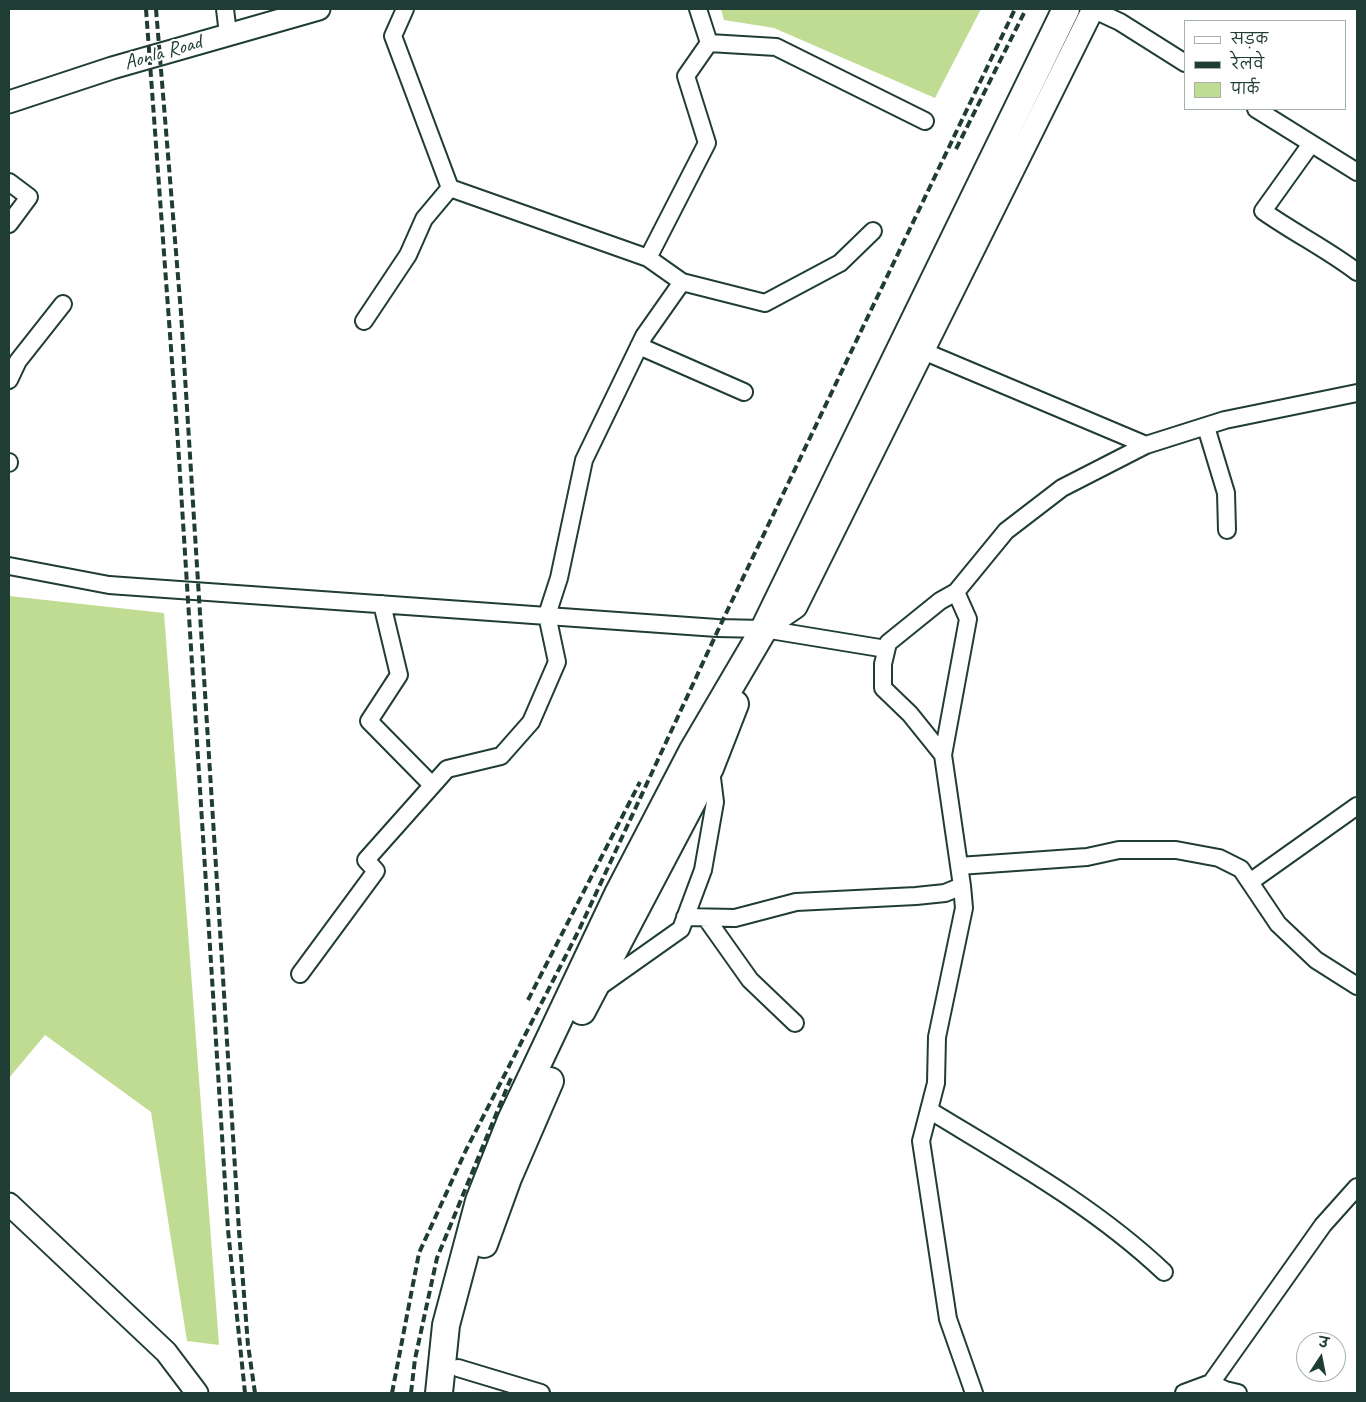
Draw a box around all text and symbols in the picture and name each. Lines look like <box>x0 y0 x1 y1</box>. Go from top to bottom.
legend <box>1184 20 1346 110</box>
street label: Aonla Road <box>121 30 205 76</box>
text: सड़क <box>1231 30 1268 49</box>
text: रेलवे <box>1231 55 1264 74</box>
text: पार्क <box>1231 80 1259 99</box>
north arrow <box>1296 1332 1346 1382</box>
text: उ <box>1318 1334 1330 1352</box>

